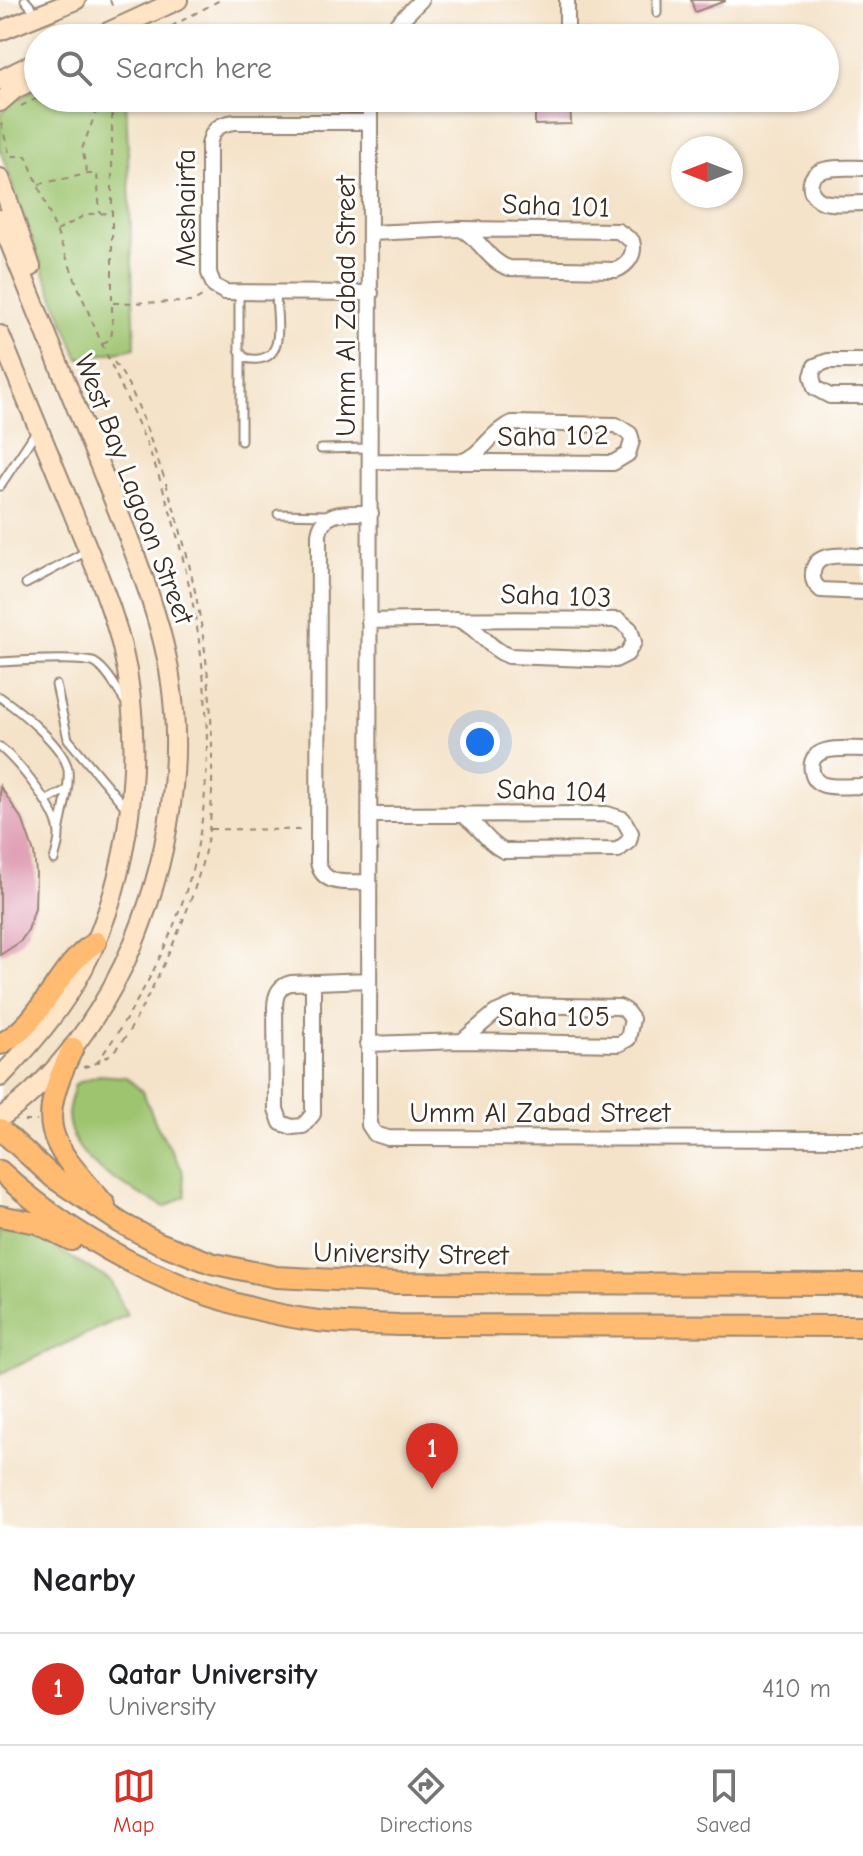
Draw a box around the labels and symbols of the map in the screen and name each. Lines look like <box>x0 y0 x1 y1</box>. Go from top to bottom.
north arrow <box>671 136 743 208</box>
street label: Meshairfa <box>170 149 202 267</box>
street label: Umm Al Zabad Street <box>330 174 362 437</box>
street label: Saha 101 <box>501 188 610 224</box>
street label: West Bay Lagoon Street <box>68 350 201 630</box>
street label: Saha 102 <box>497 419 609 453</box>
street label: Saha 103 <box>500 578 612 614</box>
your location <box>460 722 500 762</box>
street label: Saha 104 <box>496 773 608 809</box>
street label: Saha 105 <box>498 1001 610 1033</box>
street label: Umm Al Zabad Street <box>409 1097 672 1129</box>
street label: University Street <box>313 1236 510 1272</box>
pin: 1 <box>406 1423 458 1489</box>

